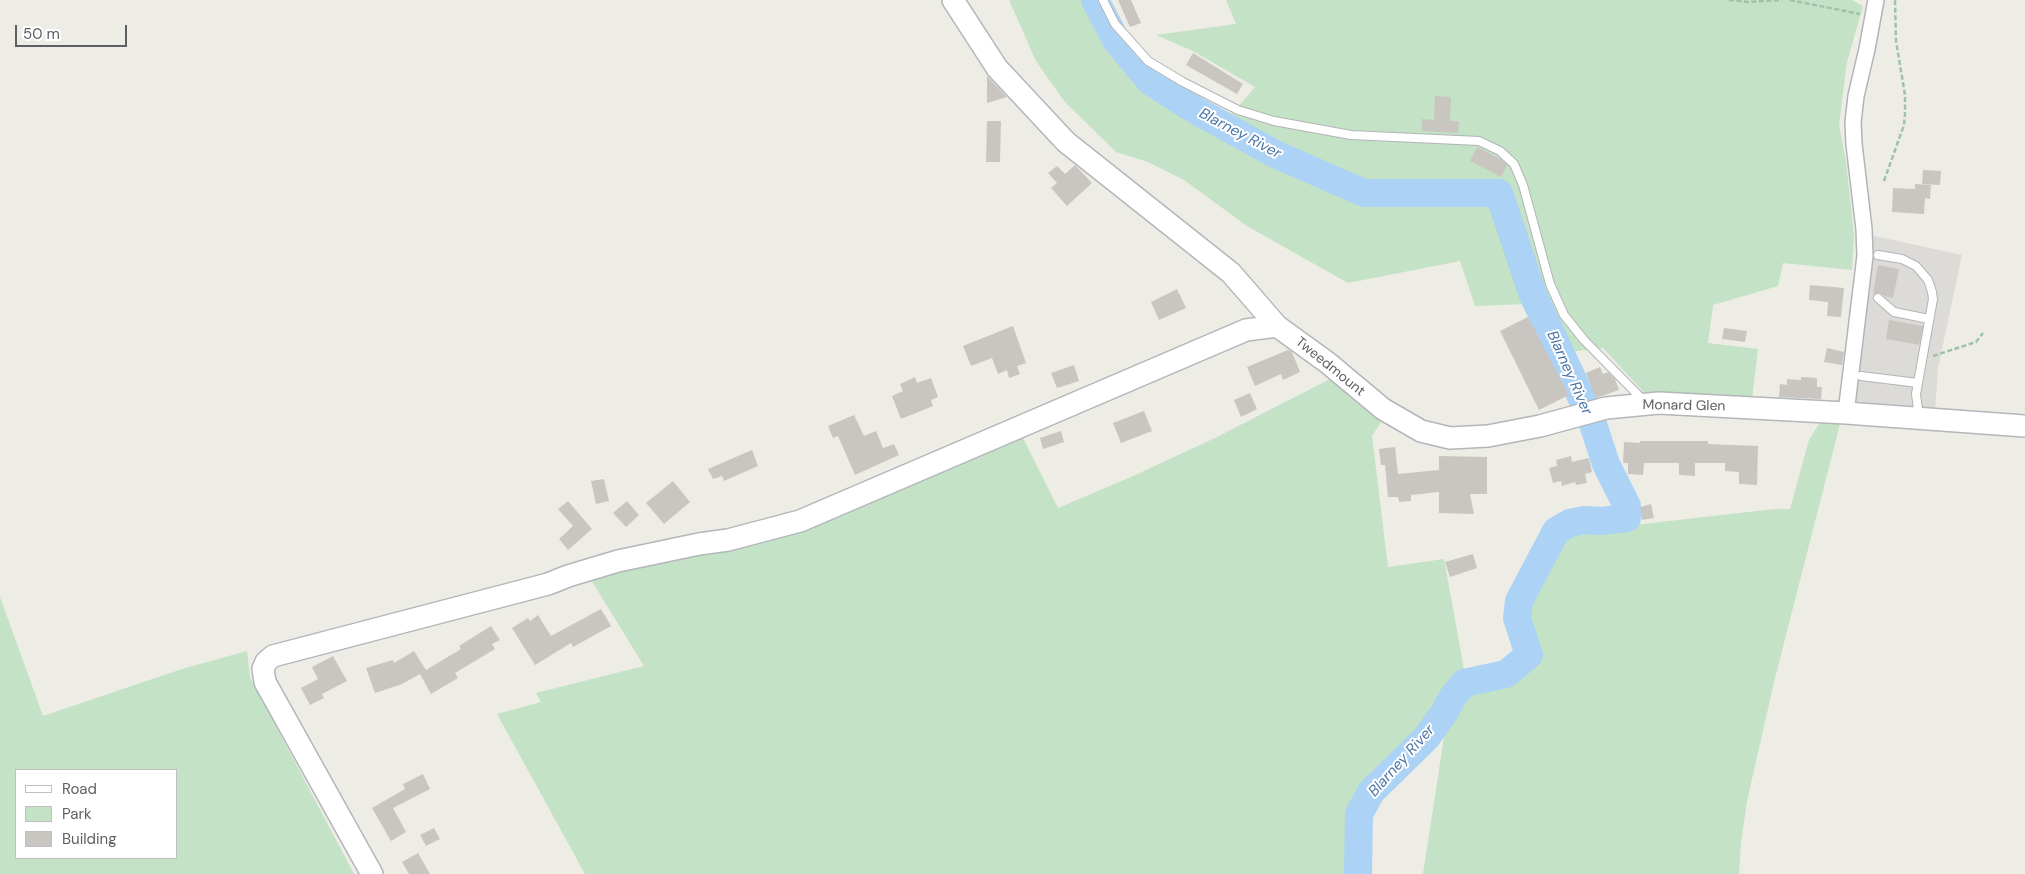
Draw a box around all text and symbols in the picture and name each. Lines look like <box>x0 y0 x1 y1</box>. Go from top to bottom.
scale bar <box>18 15 130 47</box>
text: 50 m <box>23 24 60 44</box>
water label: Blarney River <box>1196 105 1284 163</box>
water label: Blarney River <box>1542 328 1596 418</box>
street label: Tweedmount <box>1292 334 1368 400</box>
street label: Monard Glen <box>1642 397 1726 415</box>
water label: Blarney River <box>1365 721 1439 801</box>
legend <box>15 769 178 859</box>
text: Road <box>62 779 97 799</box>
text: Park <box>62 804 92 824</box>
text: Building <box>62 829 117 849</box>

